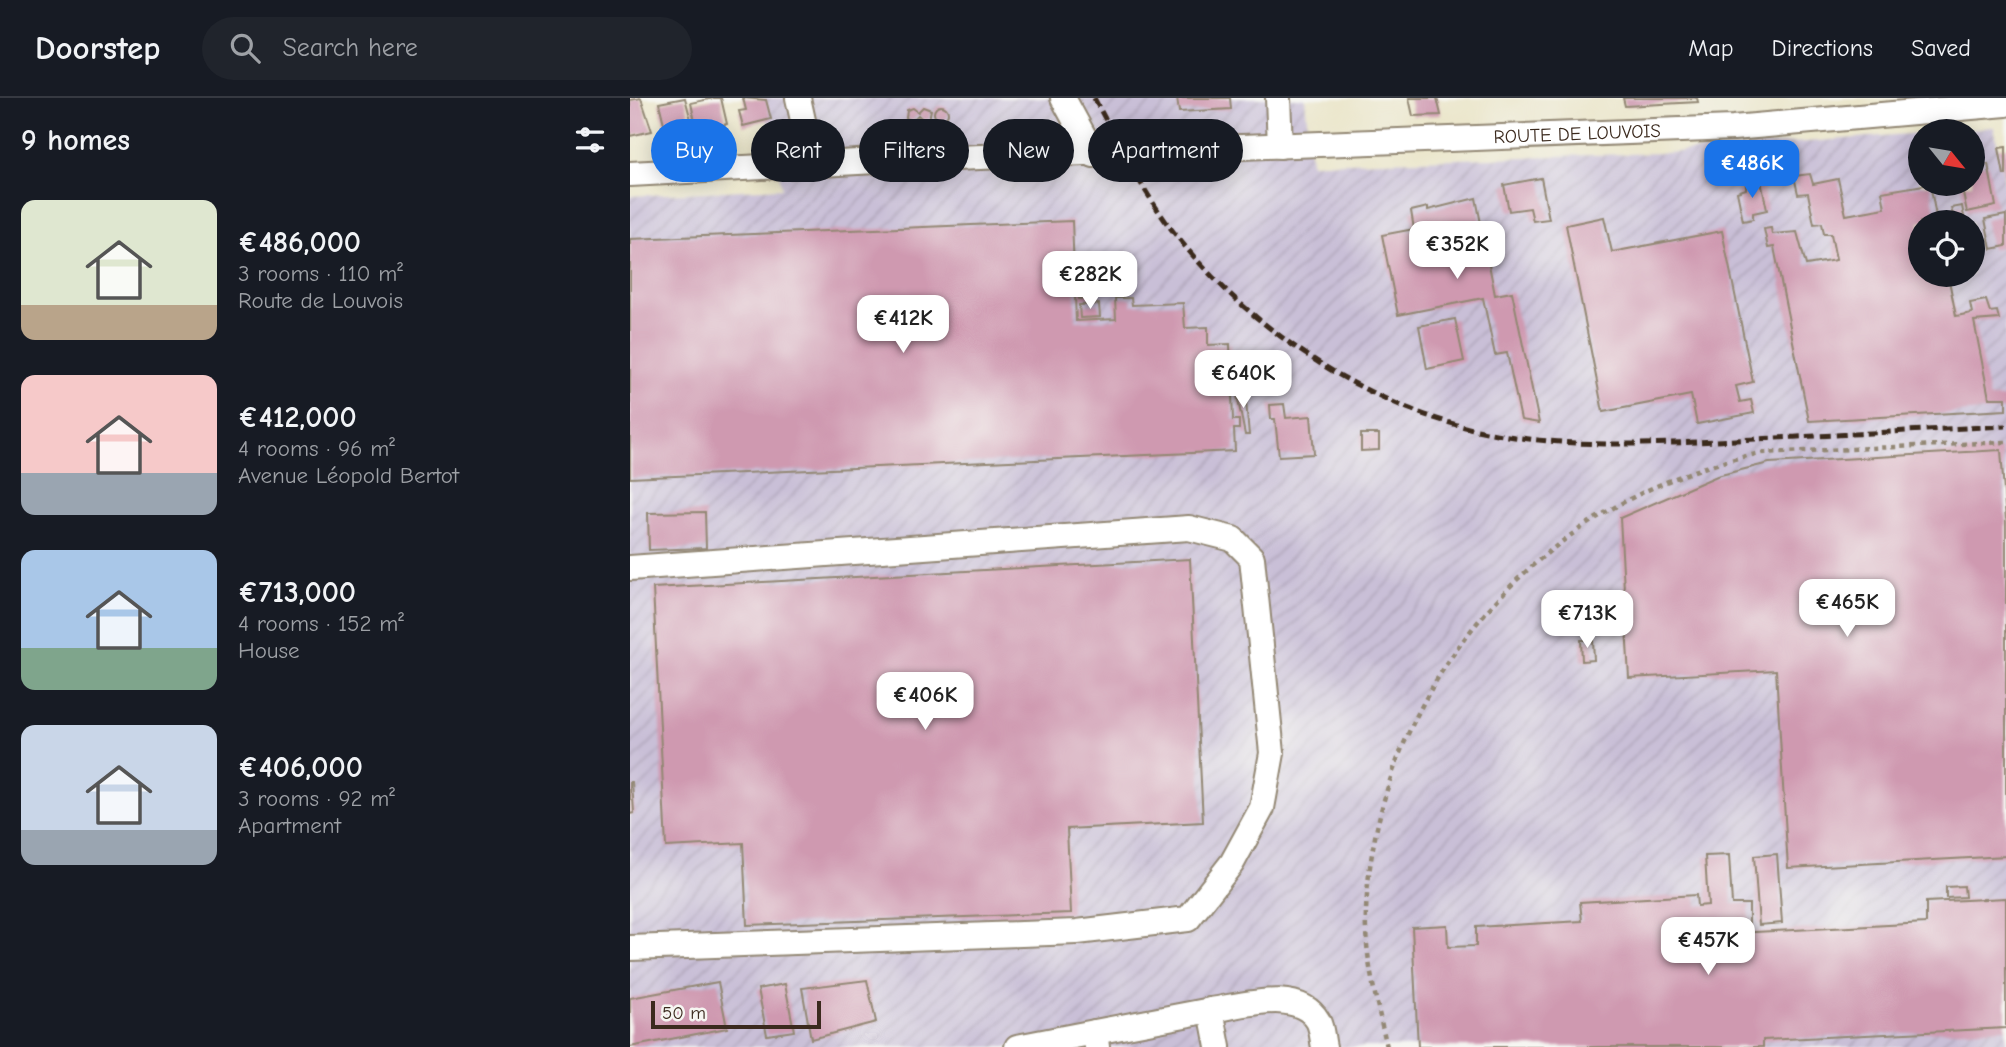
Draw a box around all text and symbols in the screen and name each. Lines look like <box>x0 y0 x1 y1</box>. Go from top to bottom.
search box <box>202 17 692 80</box>
text: Doorstep <box>35 29 160 67</box>
icon: search <box>226 29 264 67</box>
text: Search here <box>282 33 418 63</box>
text: Map <box>1688 34 1734 62</box>
text: Directions <box>1772 34 1873 62</box>
text: Saved <box>1911 34 1971 62</box>
chip: Buy <box>651 119 737 182</box>
chip: Rent <box>751 119 845 182</box>
chip: Filters <box>859 119 969 182</box>
chip: New <box>983 119 1074 182</box>
chip: Apartment <box>1088 119 1243 182</box>
north arrow <box>1908 119 1984 196</box>
map controls <box>1908 119 1985 287</box>
street label: ROUTE DE LOUVOIS <box>1493 120 1661 148</box>
icon: filters <box>571 121 609 159</box>
text: 9 homes <box>21 123 130 158</box>
pin: €486K <box>1703 140 1801 200</box>
text: €486K <box>1720 149 1784 176</box>
button: locate <box>1908 210 1985 287</box>
pin: €352K <box>1408 222 1506 281</box>
text: €486,000 <box>238 225 361 260</box>
icon: home <box>77 228 161 312</box>
text: €352K <box>1425 230 1489 257</box>
pin: €282K <box>1041 252 1139 311</box>
text: 3 rooms · 110 m² <box>238 260 403 287</box>
text: €282K <box>1058 260 1122 287</box>
text: Route de Louvois <box>238 287 403 314</box>
pin: €412K <box>854 296 952 355</box>
text: €412K <box>873 304 933 331</box>
pin: €640K <box>1194 350 1292 410</box>
text: €640K <box>1211 359 1275 386</box>
text: €412,000 <box>238 400 357 435</box>
icon: home <box>77 403 161 487</box>
text: 4 rooms · 96 m² <box>238 435 395 462</box>
text: Avenue Léopold Bertot <box>238 462 459 489</box>
text: €713,000 <box>238 575 356 610</box>
icon: home <box>77 578 161 662</box>
pin: €465K <box>1798 580 1896 639</box>
text: €465K <box>1815 588 1879 615</box>
pin: €713K <box>1538 590 1636 650</box>
text: €713K <box>1557 599 1617 626</box>
text: 4 rooms · 152 m² <box>238 610 404 637</box>
text: House <box>238 637 300 664</box>
pin: €406K <box>876 672 974 732</box>
text: €406K <box>893 681 957 708</box>
text: €406,000 <box>238 750 363 785</box>
icon: home <box>77 753 161 837</box>
text: 3 rooms · 92 m² <box>238 785 395 812</box>
text: Apartment <box>238 812 341 839</box>
pin: €457K <box>1659 918 1757 977</box>
text: €457K <box>1677 926 1739 953</box>
scale bar <box>651 998 821 1030</box>
text: 50 m <box>662 1002 706 1024</box>

